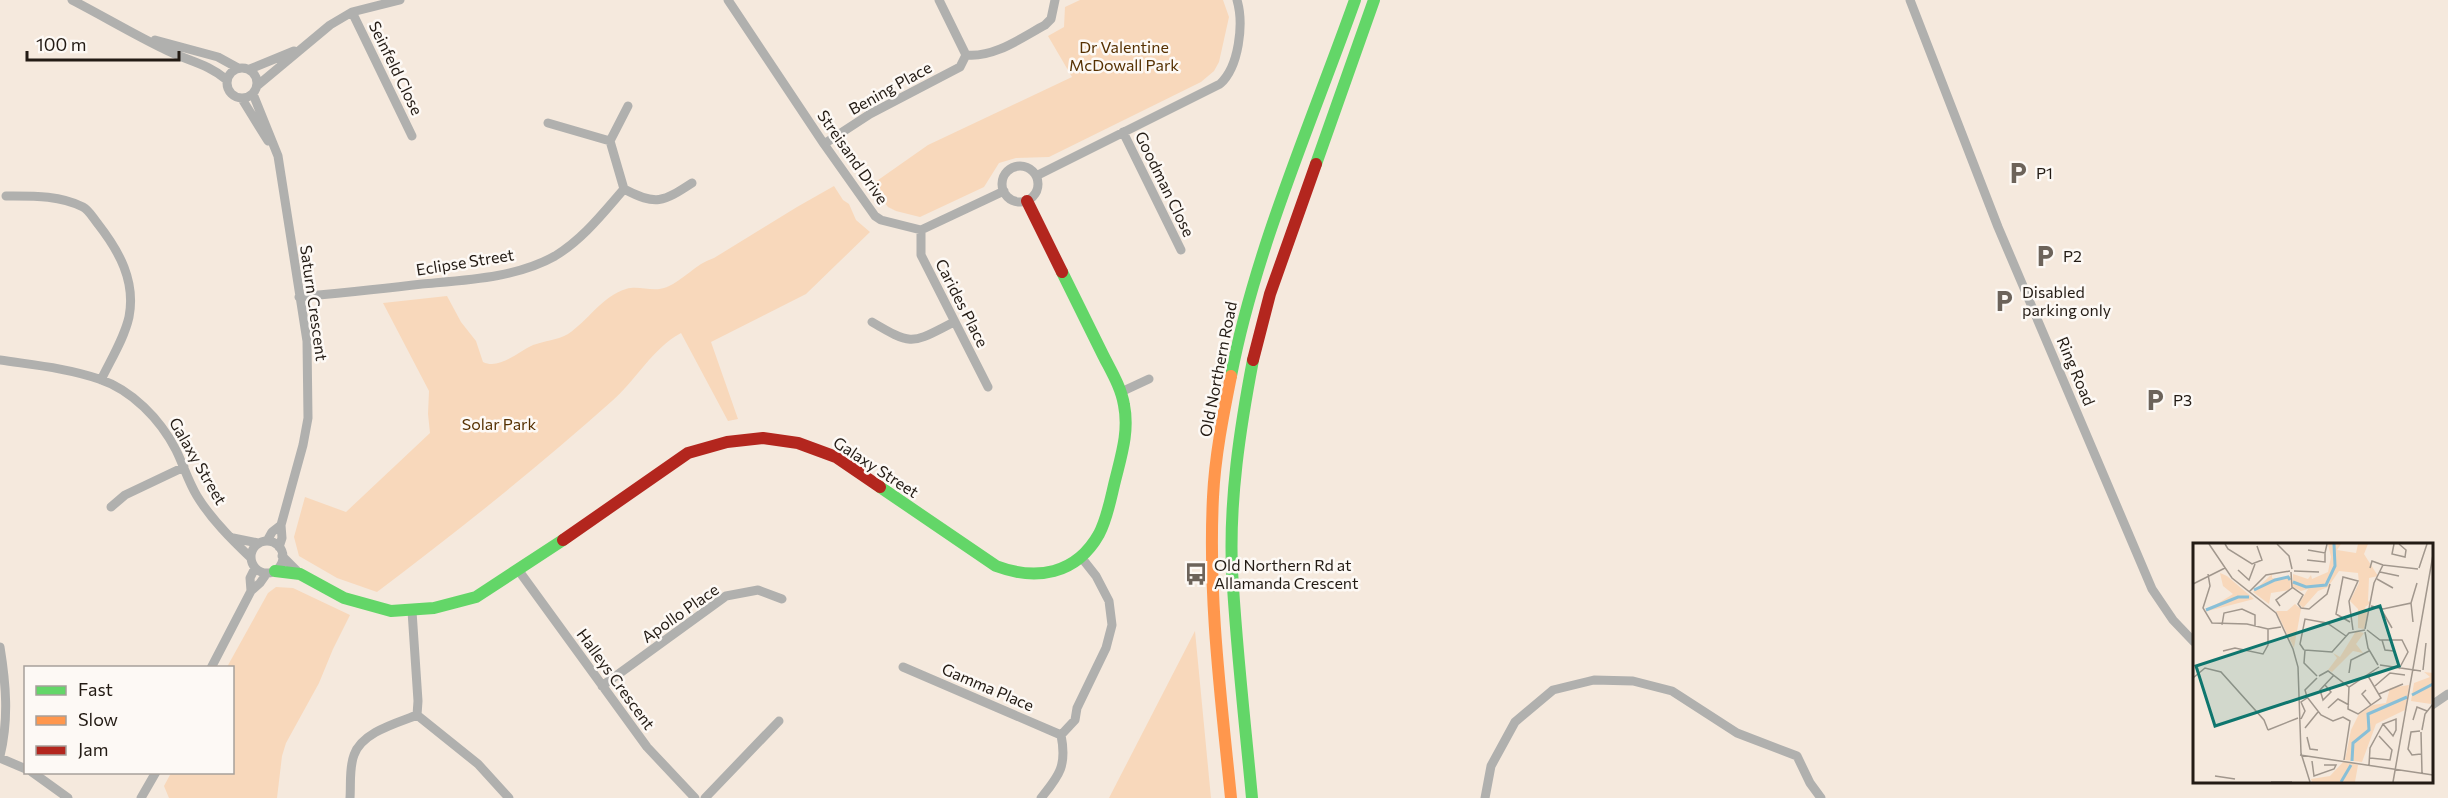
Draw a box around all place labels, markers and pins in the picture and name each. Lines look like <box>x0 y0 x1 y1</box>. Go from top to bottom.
parking icon: P1 <box>2005 160 2031 186</box>
place label: P1 <box>2036 163 2053 182</box>
parking icon: P2 <box>2032 243 2058 269</box>
place label: P2 <box>2063 246 2082 265</box>
place label: Disabled parking only <box>2022 282 2111 319</box>
parking icon: Disabled parking only <box>1991 288 2017 314</box>
parking icon: P3 <box>2142 387 2168 413</box>
place label: P3 <box>2173 390 2192 409</box>
place label: Old Northern Rd at Allamanda Crescent <box>1214 555 1359 592</box>
bus stop icon: Old Northern Rd at Allamanda Crescent <box>1183 561 1209 587</box>

